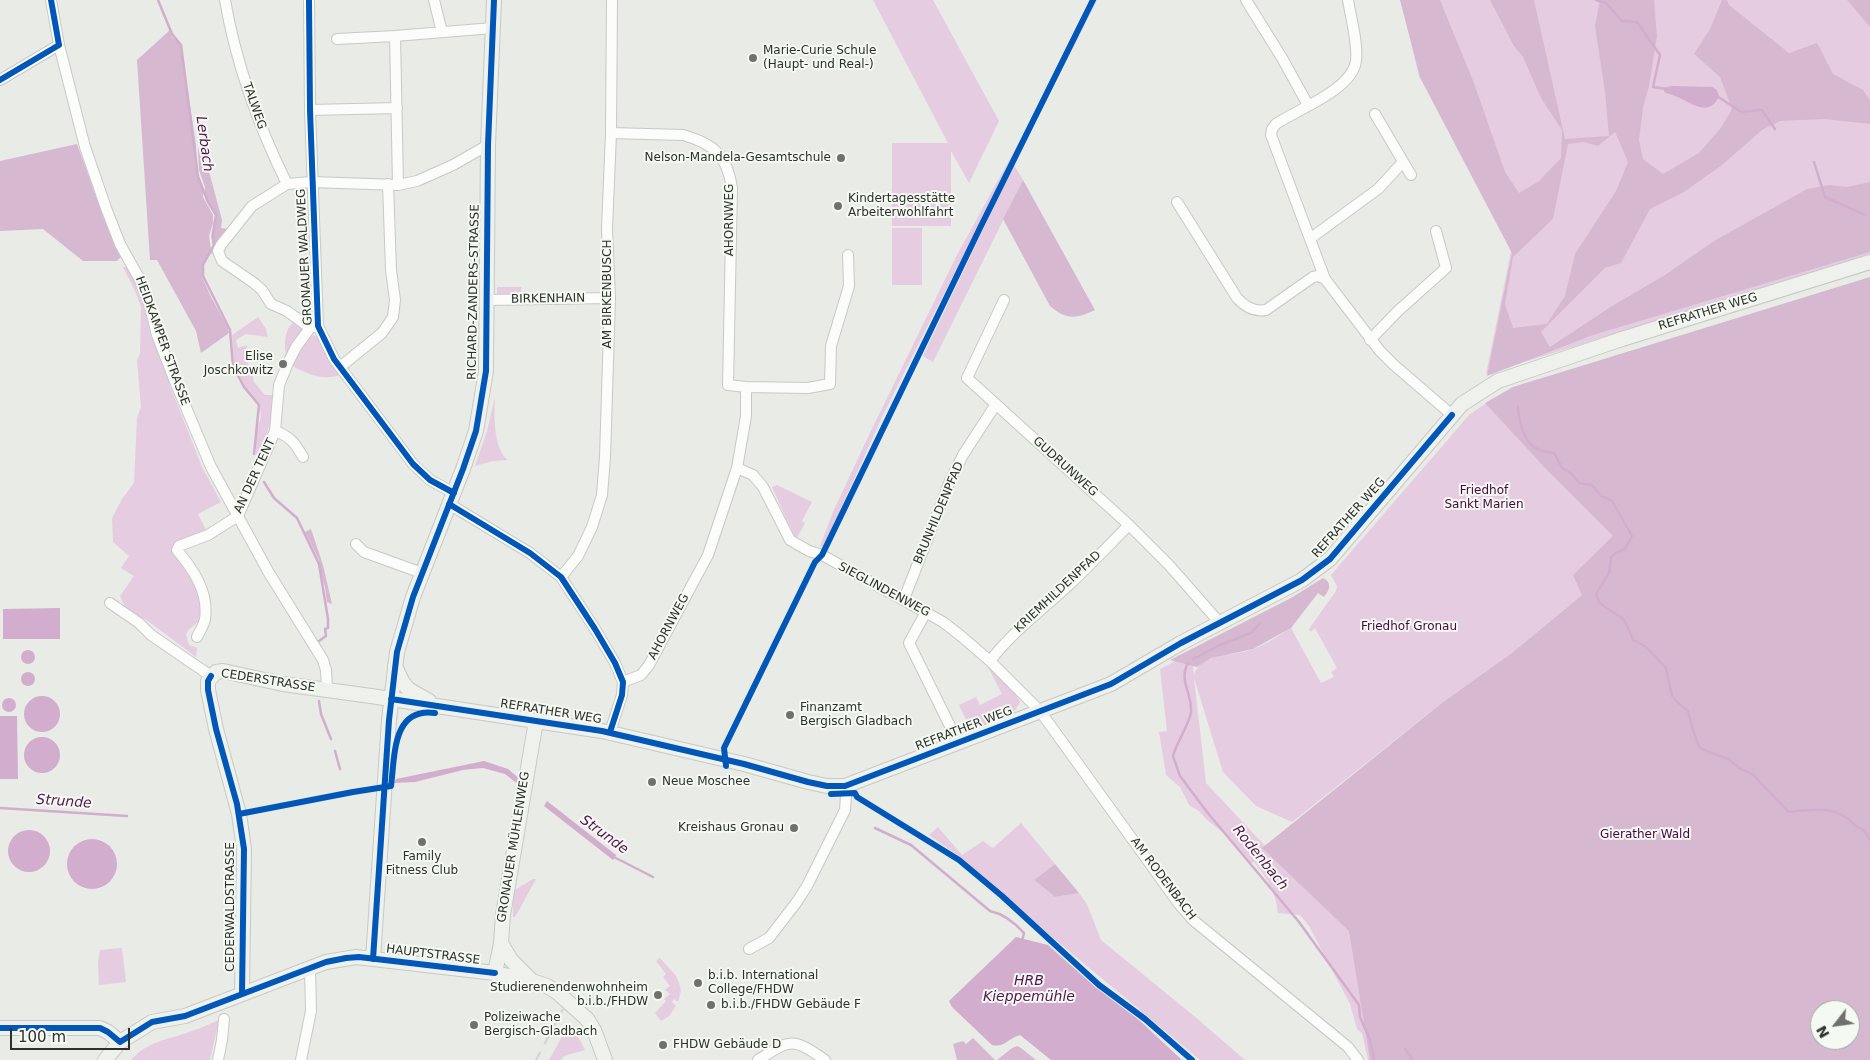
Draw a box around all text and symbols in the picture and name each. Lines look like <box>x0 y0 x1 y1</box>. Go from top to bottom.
place label: Marie-Curie Schule (Haupt- und Real-) <box>763 44 876 72</box>
marker: Marie-Curie Schule (Haupt- und Real-) <box>747 52 759 64</box>
street label: TALWEG <box>239 81 269 131</box>
water label: Lerbach <box>192 115 216 173</box>
place label: Nelson-Mandela-Gesamtschule <box>645 151 831 165</box>
marker: Nelson-Mandela-Gesamtschule <box>835 152 847 164</box>
street label: AHORNWEG <box>723 184 737 256</box>
street label: GRONAUER WALDWEG <box>294 188 316 326</box>
place label: Kindertagesstätte Arbeiterwohlfahrt <box>848 192 955 220</box>
marker: Kindertagesstätte Arbeiterwohlfahrt <box>832 200 844 212</box>
street label: RICHARD-ZANDERS-STRASSE <box>465 204 483 380</box>
street label: AM BIRKENBUSCH <box>601 240 615 348</box>
street label: HEIDKAMPER STRASSE <box>132 274 192 408</box>
street label: REFRATHER WEG <box>1657 290 1759 334</box>
street label: BIRKENHAIN <box>511 291 585 307</box>
place label: Elise Joschkowitz <box>204 350 273 378</box>
marker: Elise Joschkowitz <box>277 358 289 370</box>
street label: GUDRUNWEG <box>1030 434 1100 500</box>
street label: AN DER TENT <box>231 436 279 516</box>
street label: BRUNHILDENPFAD <box>911 460 967 566</box>
street label: REFRATHER WEG <box>1309 475 1389 561</box>
park label: Friedhof Sankt Marien <box>1444 484 1524 512</box>
street label: KRIEMHILDENPFAD <box>1012 548 1104 636</box>
street label: SIEGLINDENWEG <box>836 560 932 620</box>
street label: AHORNWEG <box>646 592 692 662</box>
park label: Friedhof Gronau <box>1361 620 1457 634</box>
street label: CEDERSTRASSE <box>220 666 316 696</box>
street label: REFRATHER WEG <box>499 697 603 727</box>
place label: Finanzamt Bergisch Gladbach <box>800 701 912 729</box>
street label: REFRATHER WEG <box>913 704 1015 754</box>
marker: Finanzamt Bergisch Gladbach <box>784 709 796 721</box>
street label: GRONAUER MÜHLENWEG <box>495 770 533 924</box>
place label: Neue Moschee <box>662 775 750 789</box>
marker: Neue Moschee <box>646 776 658 788</box>
water label: Strunde <box>36 792 92 812</box>
water label: Strunde <box>577 812 631 858</box>
place label: Kreishaus Gronau <box>678 821 784 835</box>
marker: Kreishaus Gronau <box>788 822 800 834</box>
water label: Rodenbach <box>1229 822 1291 894</box>
park label: Gierather Wald <box>1600 828 1690 842</box>
street label: AM RODENBACH <box>1127 835 1199 923</box>
marker: Family Fitness Club <box>416 836 428 848</box>
street label: CEDERWALDSTRASSE <box>224 842 238 972</box>
place label: Family Fitness Club <box>386 850 458 878</box>
street label: HAUPTSTRASSE <box>385 942 481 968</box>
place label: b.i.b. International College/FHDW <box>708 969 818 997</box>
water label: HRB Kieppemühle <box>983 973 1075 1006</box>
marker: b.i.b. International College/FHDW <box>692 977 704 989</box>
place label: Studierenendenwohnheim b.i.b./FHDW <box>490 981 648 1009</box>
marker: Studierenendenwohnheim b.i.b./FHDW <box>652 989 664 1001</box>
place label: b.i.b./FHDW Gebäude F <box>721 998 861 1012</box>
marker: b.i.b./FHDW Gebäude F <box>705 999 717 1011</box>
north arrow <box>1810 1000 1860 1050</box>
place label: Polizeiwache Bergisch-Gladbach <box>484 1011 597 1039</box>
scale bar <box>12 1018 132 1050</box>
marker: Polizeiwache Bergisch-Gladbach <box>468 1019 480 1031</box>
text: N <box>1813 1023 1833 1041</box>
text: 100 m <box>18 1028 66 1046</box>
place label: FHDW Gebäude D <box>673 1038 781 1052</box>
marker: FHDW Gebäude D <box>657 1039 669 1051</box>

